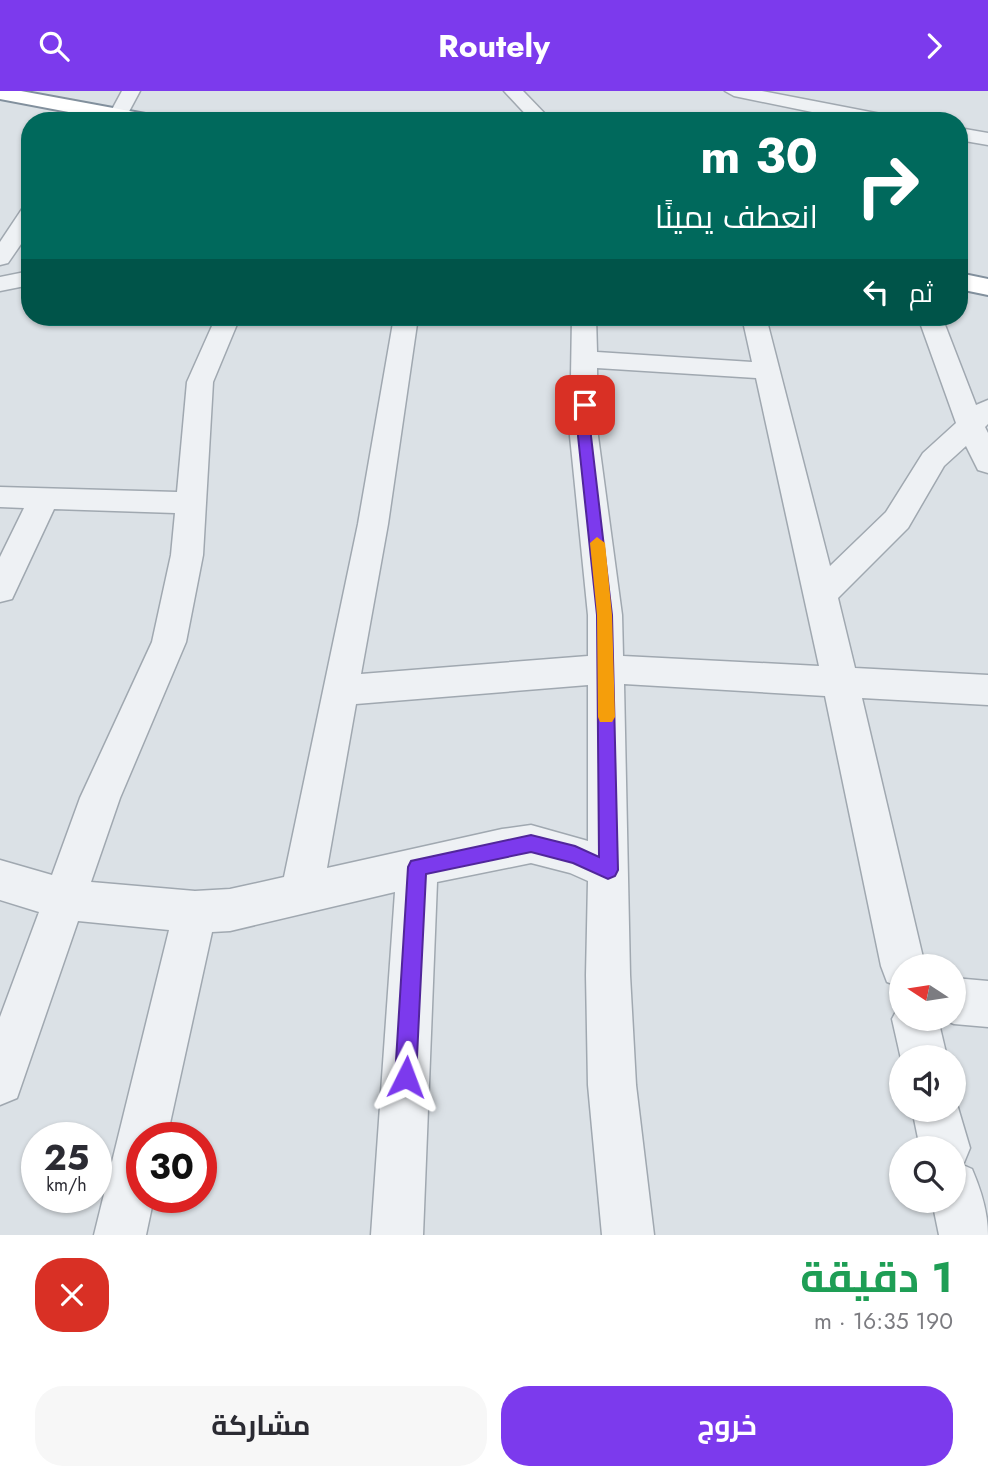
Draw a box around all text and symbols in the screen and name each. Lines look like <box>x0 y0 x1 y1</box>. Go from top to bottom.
text: Routely <box>438 23 550 69</box>
icon: search <box>35 27 73 65</box>
icon: forward <box>915 27 953 65</box>
text: 30 m <box>700 121 818 191</box>
icon: right <box>842 140 933 231</box>
text: انعطف يمينًا <box>655 194 818 240</box>
icon: left <box>857 273 895 311</box>
text: ثم <box>909 274 933 312</box>
pin <box>555 375 615 435</box>
icon: arrive <box>566 386 604 424</box>
north arrow <box>889 954 966 1031</box>
map controls <box>889 954 966 1213</box>
position arrow <box>369 1040 443 1114</box>
button: sound <box>889 1045 966 1122</box>
speed limit sign: 30 <box>126 1122 217 1213</box>
text: 25 <box>44 1133 89 1183</box>
button: search <box>889 1136 966 1213</box>
text: km/h <box>46 1172 87 1198</box>
text: 1 دقيقة <box>800 1247 953 1308</box>
button: close <box>35 1258 109 1332</box>
text: 190 m · 16:35 <box>814 1304 953 1338</box>
button: مشاركة <box>35 1386 487 1466</box>
button: خروج <box>501 1386 953 1466</box>

